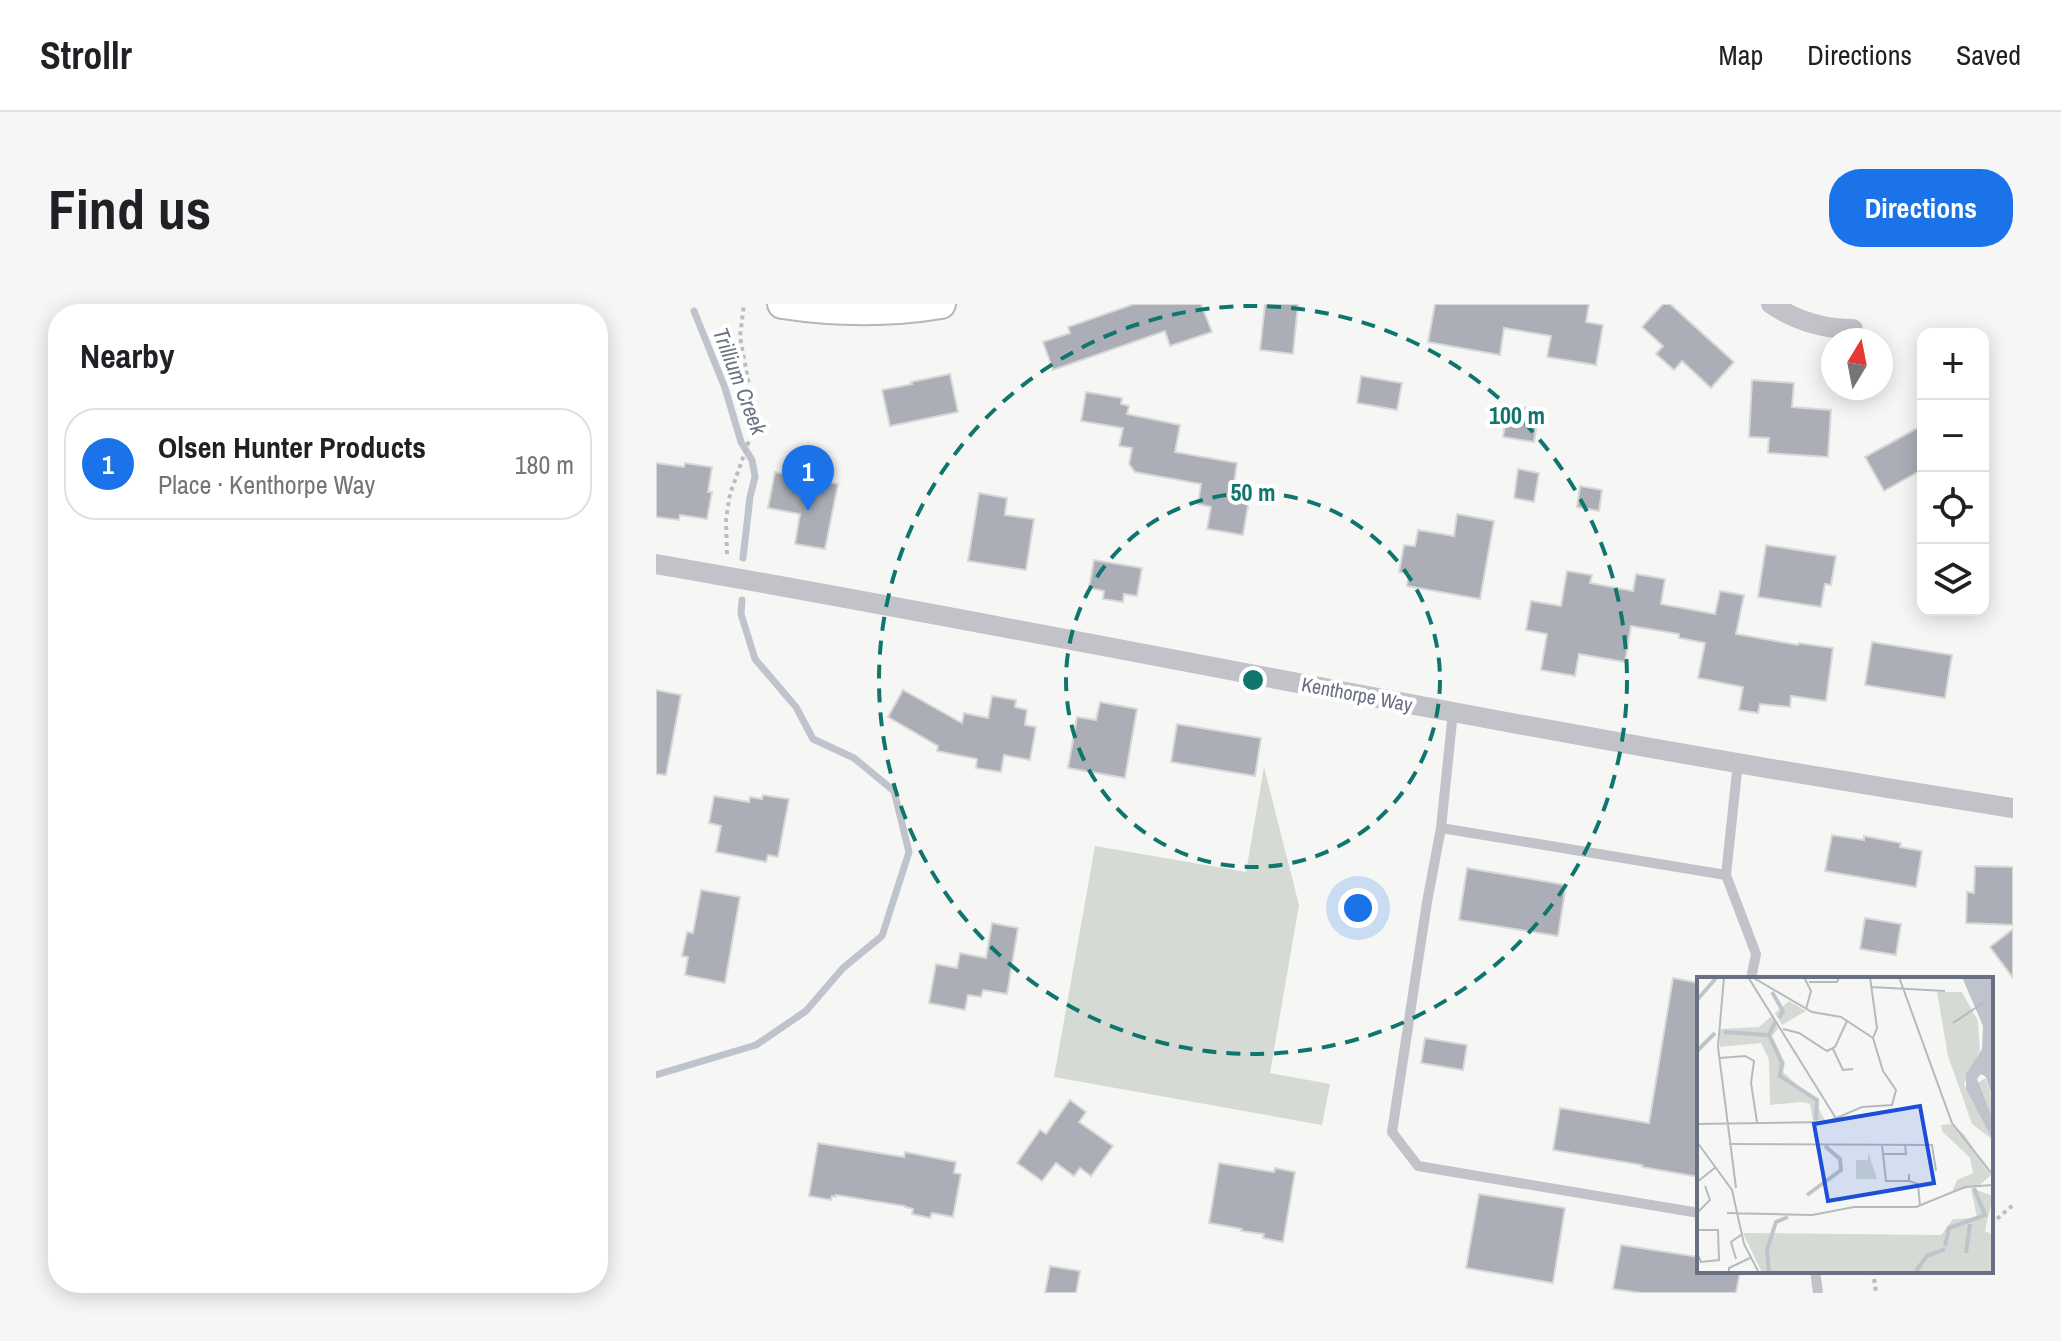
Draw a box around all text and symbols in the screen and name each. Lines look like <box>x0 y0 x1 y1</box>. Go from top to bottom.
text: Strollr <box>40 30 132 81</box>
text: Map <box>1719 36 1763 74</box>
text: Directions <box>1807 36 1912 74</box>
text: Saved <box>1956 36 2021 74</box>
button: Directions <box>1829 169 2013 247</box>
text: Find us <box>48 171 211 246</box>
water label: Trillium Creek <box>706 323 775 440</box>
north arrow <box>1821 328 1893 400</box>
map controls <box>1917 328 1989 616</box>
button: + <box>1917 328 1989 400</box>
text: Nearby <box>80 333 175 379</box>
text: 100 m <box>1489 399 1545 431</box>
button: − <box>1917 400 1989 472</box>
text: Olsen Hunter Products <box>158 427 426 467</box>
pin: 1 <box>782 445 834 511</box>
text: 1 <box>102 447 114 482</box>
text: 180 m <box>515 447 574 482</box>
text: Place · Kenthorpe Way <box>158 467 375 502</box>
button: locate <box>1917 472 1989 544</box>
text: 50 m <box>1231 476 1275 508</box>
button: layers <box>1917 544 1989 616</box>
centre of rings <box>1239 666 1267 694</box>
street label: Kenthorpe Way <box>1299 670 1416 718</box>
your location <box>1338 888 1378 928</box>
inset map <box>1697 977 1993 1273</box>

